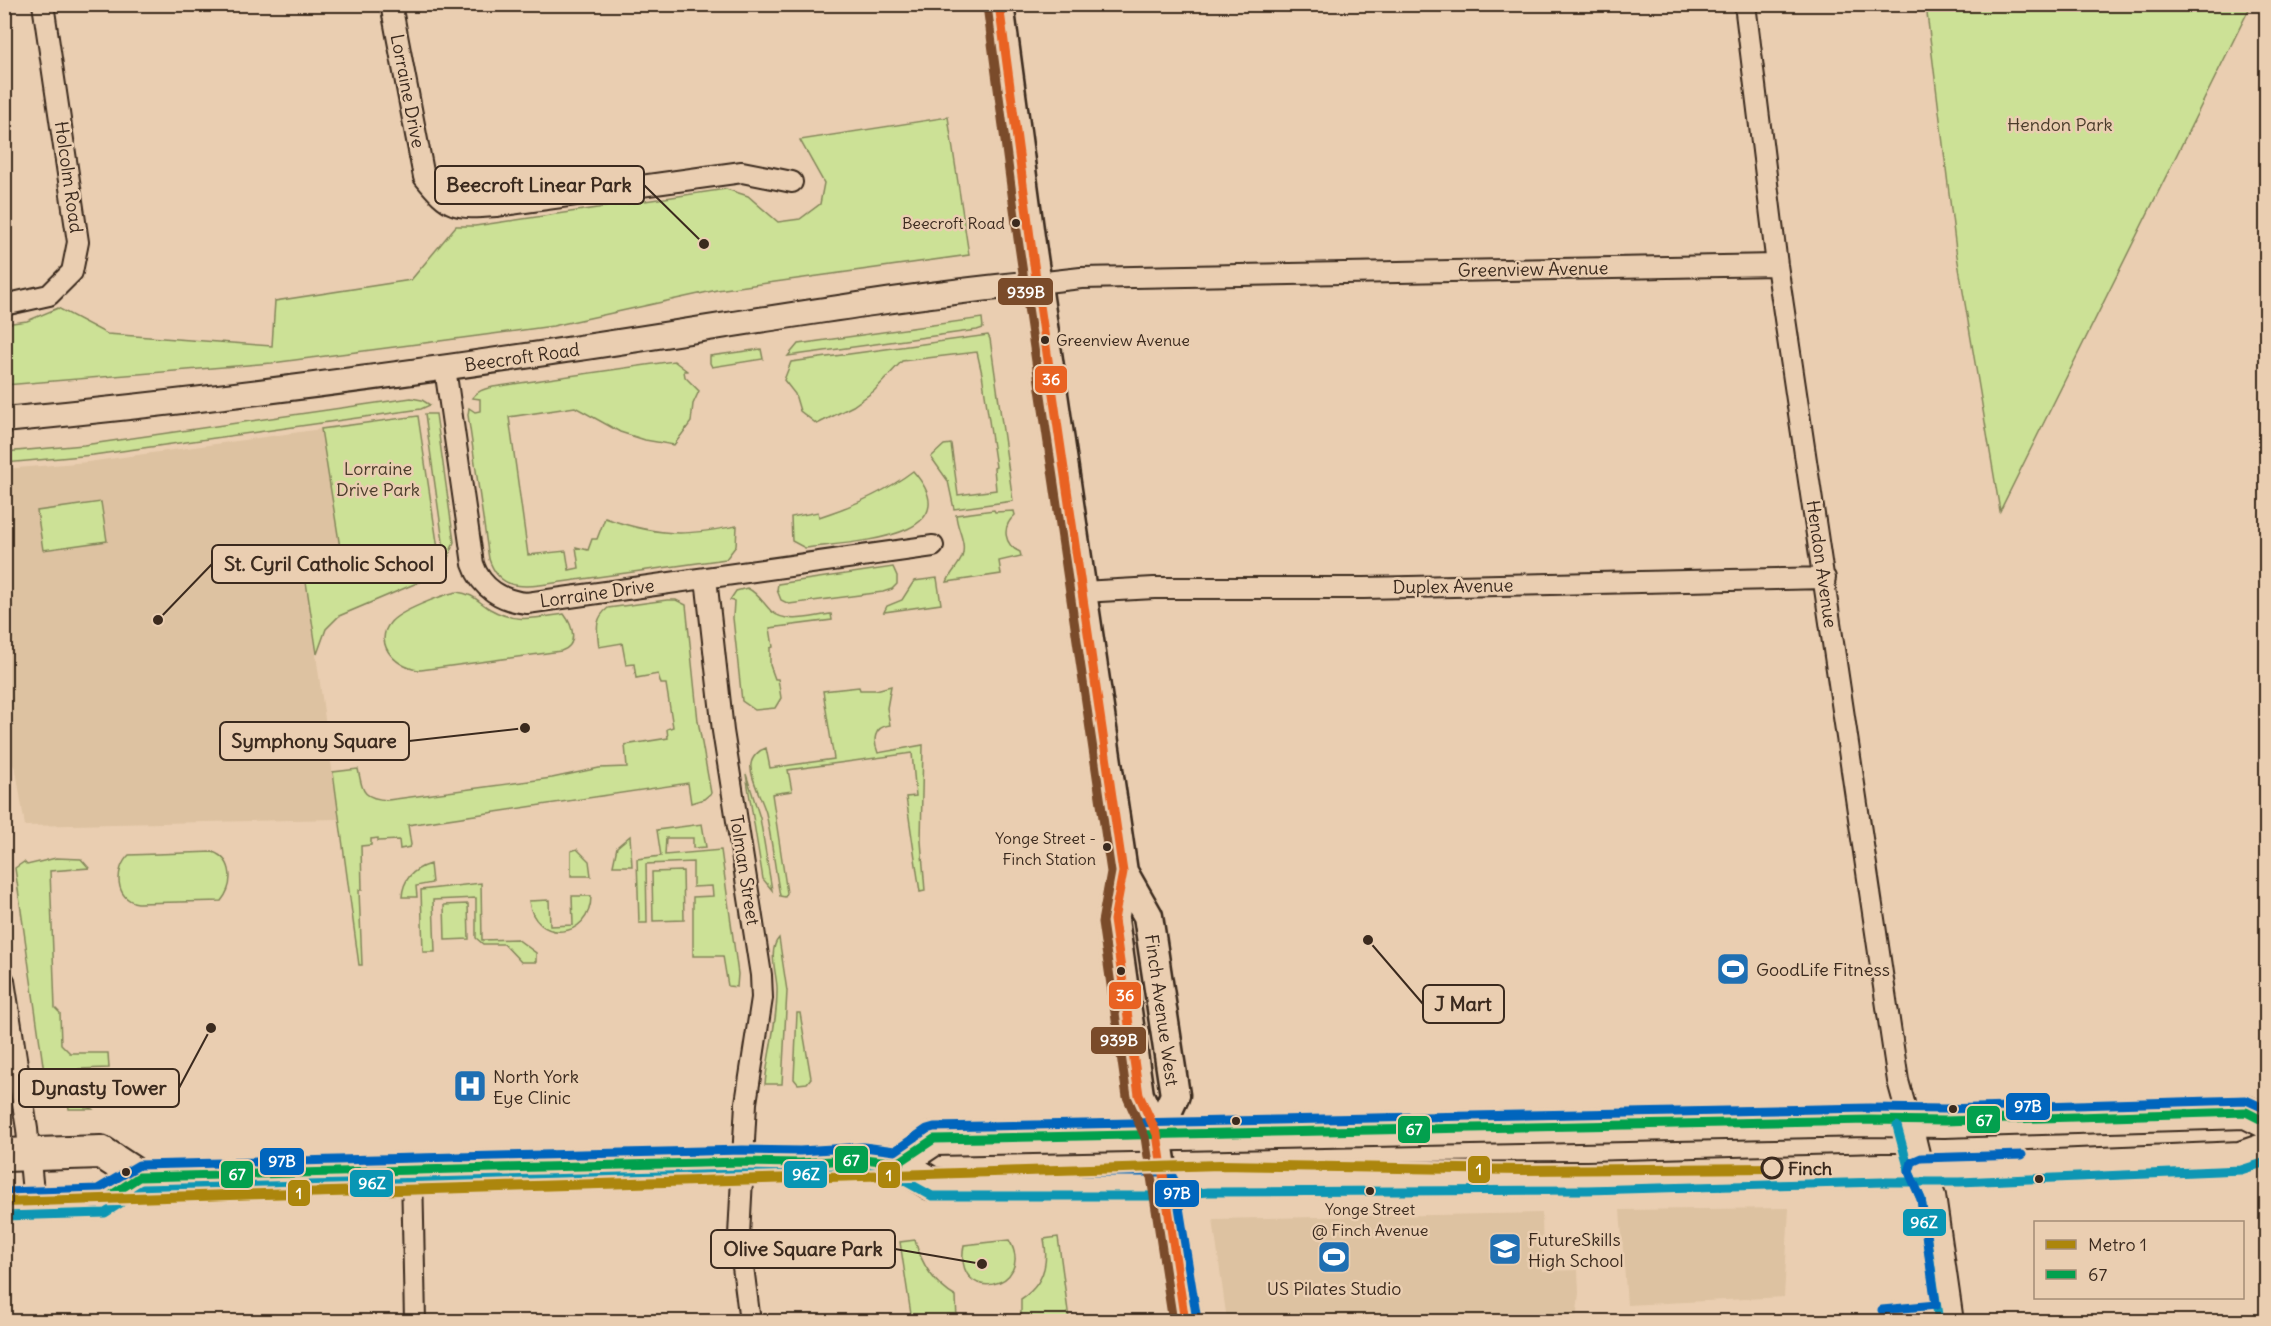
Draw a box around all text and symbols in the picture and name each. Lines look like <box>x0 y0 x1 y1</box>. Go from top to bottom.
street label: Lorraine Drive <box>386 32 430 150</box>
park label: Hendon Park <box>2007 113 2113 136</box>
street label: Holcolm Road <box>50 120 88 235</box>
callout: Beecroft Linear Park <box>435 166 644 204</box>
text: Beecroft Linear Park <box>446 172 632 197</box>
place label: Beecroft Road <box>902 213 1005 233</box>
marker: Beecroft Road <box>1010 217 1022 229</box>
street label: Greenview Avenue <box>1457 256 1609 282</box>
line badge: 939B <box>997 277 1054 306</box>
text: 939B <box>1007 282 1046 302</box>
place label: Greenview Avenue <box>1056 330 1190 350</box>
marker: Greenview Avenue <box>1039 334 1051 346</box>
street label: Beecroft Road <box>463 337 581 376</box>
line badge: 36 <box>1034 365 1068 394</box>
text: 36 <box>1042 369 1060 389</box>
park label: Lorraine Drive Park <box>336 457 420 501</box>
street label: Hendon Avenue <box>1802 499 1842 629</box>
callout: St. Cyril Catholic School <box>212 545 446 583</box>
text: St. Cyril Catholic School <box>224 551 434 576</box>
street label: Duplex Avenue <box>1392 573 1514 599</box>
street label: Lorraine Drive <box>538 574 656 612</box>
callout: Symphony Square <box>220 722 409 760</box>
text: Symphony Square <box>231 728 397 753</box>
street label: Tolman Street <box>725 813 765 927</box>
place label: Yonge Street - Finch Station <box>995 828 1096 869</box>
marker: Yonge Street - Finch Station <box>1101 841 1113 853</box>
street label: Finch Avenue West <box>1140 933 1184 1087</box>
sports icon: GoodLife Fitness <box>1715 951 1751 987</box>
place label: GoodLife Fitness <box>1756 958 1890 981</box>
unlabelled marker <box>1115 965 1127 977</box>
line badge: 36 <box>1108 981 1142 1010</box>
text: 36 <box>1116 985 1134 1005</box>
callout: J Mart <box>1423 985 1504 1023</box>
text: J Mart <box>1434 991 1492 1016</box>
line badge: 939B <box>1090 1026 1147 1055</box>
text: 939B <box>1100 1030 1139 1050</box>
place label: North York Eye Clinic <box>493 1065 579 1109</box>
hospital icon: North York Eye Clinic <box>452 1068 488 1104</box>
callout: Dynasty Tower <box>19 1069 179 1107</box>
text: Dynasty Tower <box>31 1075 168 1100</box>
line badge: 97B <box>2005 1092 2051 1121</box>
text: 97B <box>2014 1096 2042 1116</box>
unlabelled marker <box>1947 1103 1959 1115</box>
line badge: 67 <box>1966 1105 2001 1134</box>
text: 67 <box>1975 1110 1993 1130</box>
unlabelled marker <box>1230 1115 1242 1127</box>
line badge: 67 <box>1397 1115 1431 1144</box>
text: 67 <box>1405 1119 1423 1139</box>
line badge: 67 <box>834 1145 869 1174</box>
line badge: 97B <box>259 1147 305 1176</box>
text: 67 <box>842 1150 860 1170</box>
text: 97B <box>268 1151 296 1171</box>
line badge: 1 <box>1467 1155 1491 1184</box>
marker: Finch <box>1761 1157 1783 1179</box>
place label: Finch <box>1788 1157 1833 1180</box>
text: 1 <box>1476 1159 1482 1179</box>
line badge: 67 <box>220 1160 254 1189</box>
line badge: 96Z <box>783 1160 828 1189</box>
line badge: 1 <box>877 1161 901 1189</box>
text: 67 <box>228 1164 246 1184</box>
text: 96Z <box>792 1164 820 1184</box>
text: 1 <box>886 1165 892 1185</box>
unlabelled marker <box>120 1166 132 1178</box>
line badge: 96Z <box>349 1169 394 1198</box>
text: 96Z <box>358 1173 386 1193</box>
unlabelled marker <box>2033 1173 2045 1185</box>
line badge: 1 <box>287 1179 311 1207</box>
line badge: 97B <box>1154 1179 1200 1208</box>
text: 1 <box>296 1183 302 1203</box>
text: 97B <box>1163 1183 1191 1203</box>
marker: Yonge Street @ Finch Avenue <box>1364 1185 1376 1197</box>
place label: Yonge Street @ Finch Avenue <box>1312 1199 1428 1240</box>
line badge: 96Z <box>1902 1208 1947 1237</box>
text: 96Z <box>1910 1212 1938 1232</box>
legend <box>2034 1221 2244 1299</box>
place label: FutureSkills High School <box>1528 1228 1624 1272</box>
callout: Olive Square Park <box>711 1230 895 1268</box>
school or university icon: FutureSkills High School <box>1487 1231 1523 1267</box>
text: Metro 1 <box>2088 1233 2147 1256</box>
text: Olive Square Park <box>723 1236 883 1261</box>
sports icon: US Pilates Studio <box>1316 1239 1352 1275</box>
text: 67 <box>2088 1263 2107 1286</box>
place label: US Pilates Studio <box>1267 1277 1401 1300</box>

